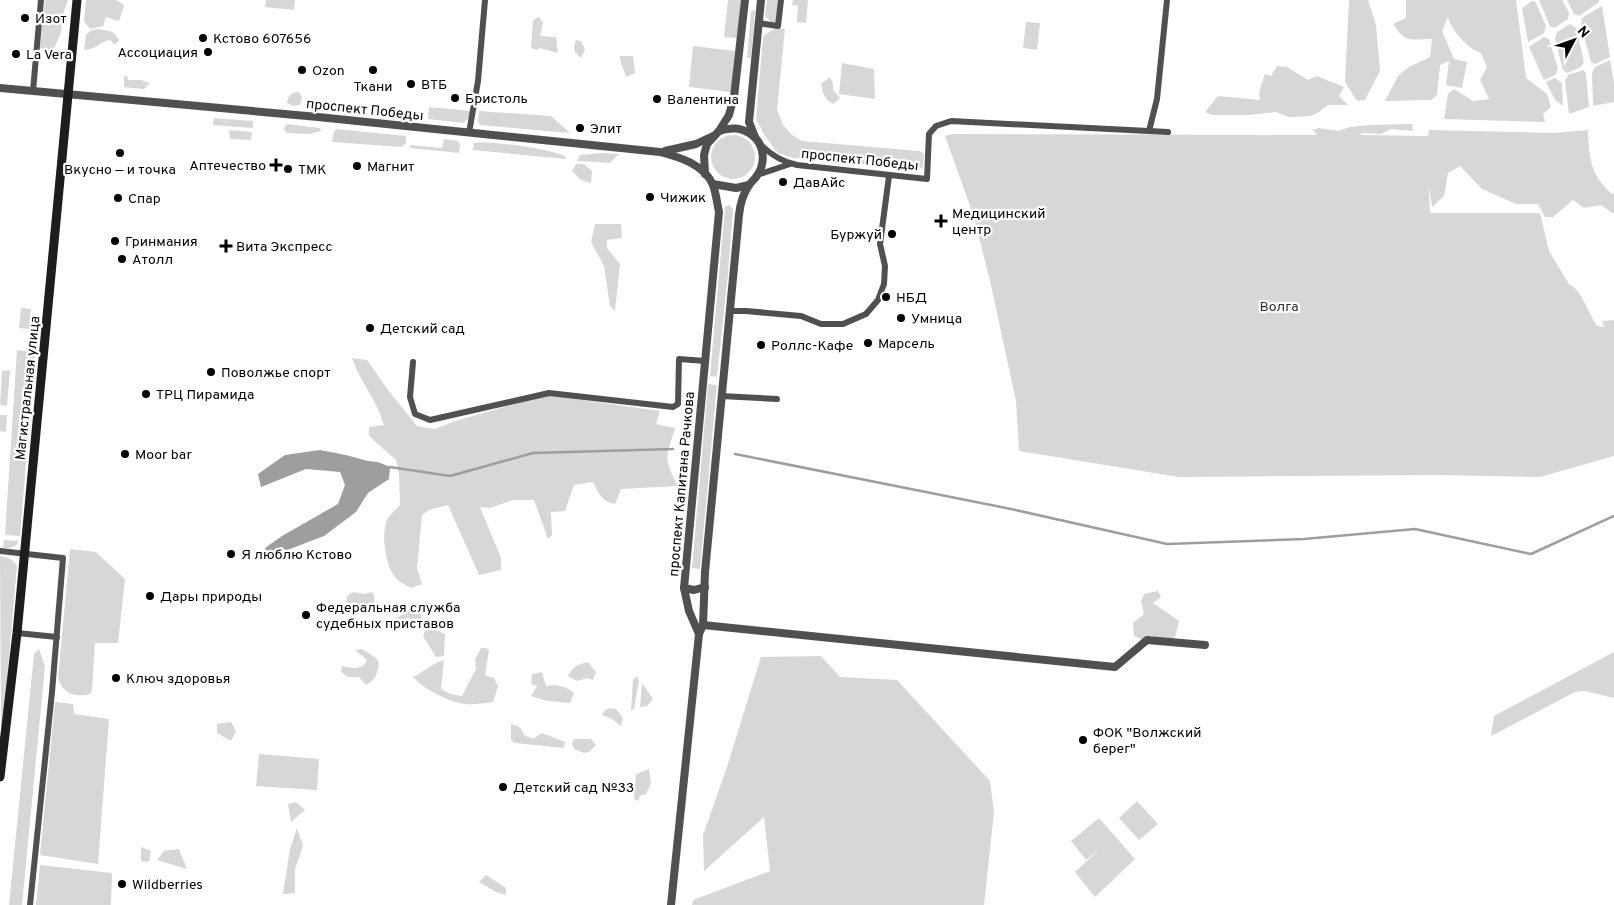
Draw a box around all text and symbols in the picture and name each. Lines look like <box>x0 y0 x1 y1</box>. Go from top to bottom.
place label: Изот <box>35 11 67 28</box>
marker: Изот <box>19 12 31 24</box>
north arrow <box>1549 15 1599 65</box>
text: N <box>1573 23 1592 42</box>
place label: Кстово 607656 <box>213 31 311 48</box>
marker: Кстово 607656 <box>197 32 209 44</box>
place label: Ассоциация <box>117 45 198 62</box>
marker: Ассоциация <box>202 46 214 58</box>
place label: La Vera <box>26 47 72 64</box>
marker: La Vera <box>10 48 22 60</box>
place label: Ozon <box>312 63 345 80</box>
marker: Ozon <box>296 64 308 76</box>
marker: Ткани <box>367 64 379 76</box>
place label: ВТБ <box>421 77 447 94</box>
marker: ВТБ <box>405 78 417 90</box>
place label: Ткани <box>354 79 392 96</box>
place label: Бристоль <box>465 91 528 108</box>
marker: Бристоль <box>449 92 461 104</box>
place label: Валентина <box>667 92 739 109</box>
marker: Валентина <box>651 93 663 105</box>
street label: проспект Победы <box>305 96 424 125</box>
place label: Элит <box>590 121 622 138</box>
marker: Элит <box>574 122 586 134</box>
street label: проспект Победы <box>800 146 919 175</box>
marker: Вкусно — и точка <box>114 147 126 159</box>
place label: Аптечество <box>189 158 266 175</box>
marker: Аптечество <box>270 159 282 171</box>
place label: Магнит <box>367 159 414 176</box>
marker: Магнит <box>351 160 363 172</box>
place label: Вкусно — и точка <box>64 162 176 179</box>
place label: ТМК <box>298 162 327 179</box>
marker: ТМК <box>282 163 294 175</box>
place label: ДавАйс <box>793 175 845 192</box>
marker: ДавАйс <box>777 176 789 188</box>
place label: Чижик <box>660 190 706 207</box>
place label: Спар <box>128 191 161 208</box>
marker: Чижик <box>644 191 656 203</box>
marker: Спар <box>112 192 124 204</box>
place label: Медицинский центр <box>952 206 1046 239</box>
marker: Медицинский центр <box>934 214 948 228</box>
place label: Буржуй <box>830 227 882 244</box>
marker: Буржуй <box>886 228 898 240</box>
place label: Гринмания <box>125 234 198 251</box>
marker: Гринмания <box>109 235 121 247</box>
place label: Вита Экспресс <box>236 239 332 256</box>
marker: Вита Экспресс <box>220 240 232 252</box>
place label: Атолл <box>132 252 173 269</box>
marker: Атолл <box>116 253 128 265</box>
place label: НБД <box>896 290 927 307</box>
marker: НБД <box>880 291 892 303</box>
park label: Волга <box>1259 299 1299 316</box>
place label: Умница <box>911 311 962 328</box>
marker: Умница <box>895 312 907 324</box>
street label: Магистральная улица <box>12 315 45 461</box>
place label: Детский сад <box>380 321 465 338</box>
marker: Детский сад <box>364 322 376 334</box>
place label: Марсель <box>878 336 935 353</box>
marker: Марсель <box>862 337 874 349</box>
place label: Роллс-Кафе <box>771 338 853 355</box>
marker: Роллс-Кафе <box>755 339 767 351</box>
place label: Поволжье спорт <box>221 365 331 382</box>
marker: Поволжье спорт <box>205 366 217 378</box>
place label: ТРЦ Пирамида <box>156 387 254 404</box>
marker: ТРЦ Пирамида <box>140 388 152 400</box>
street label: проспект Капитана Рачкова <box>666 391 699 577</box>
place label: Moor bar <box>135 447 192 464</box>
marker: Moor bar <box>119 448 131 460</box>
place label: Я люблю Кстово <box>241 547 352 564</box>
marker: Я люблю Кстово <box>225 548 237 560</box>
place label: Дары природы <box>160 589 262 606</box>
marker: Дары природы <box>144 590 156 602</box>
place label: Федеральная служба судебных приставов <box>316 600 460 633</box>
marker: Федеральная служба судебных приставов <box>300 609 312 621</box>
place label: Ключ здоровья <box>126 671 230 688</box>
marker: Ключ здоровья <box>110 672 122 684</box>
place label: ФОК "Волжский берег" <box>1093 725 1201 758</box>
marker: ФОК "Волжский берег" <box>1077 734 1089 746</box>
place label: Детский сад №33 <box>513 780 634 797</box>
marker: Детский сад №33 <box>497 781 509 793</box>
place label: Wildberries <box>132 877 203 894</box>
marker: Wildberries <box>116 878 128 890</box>

